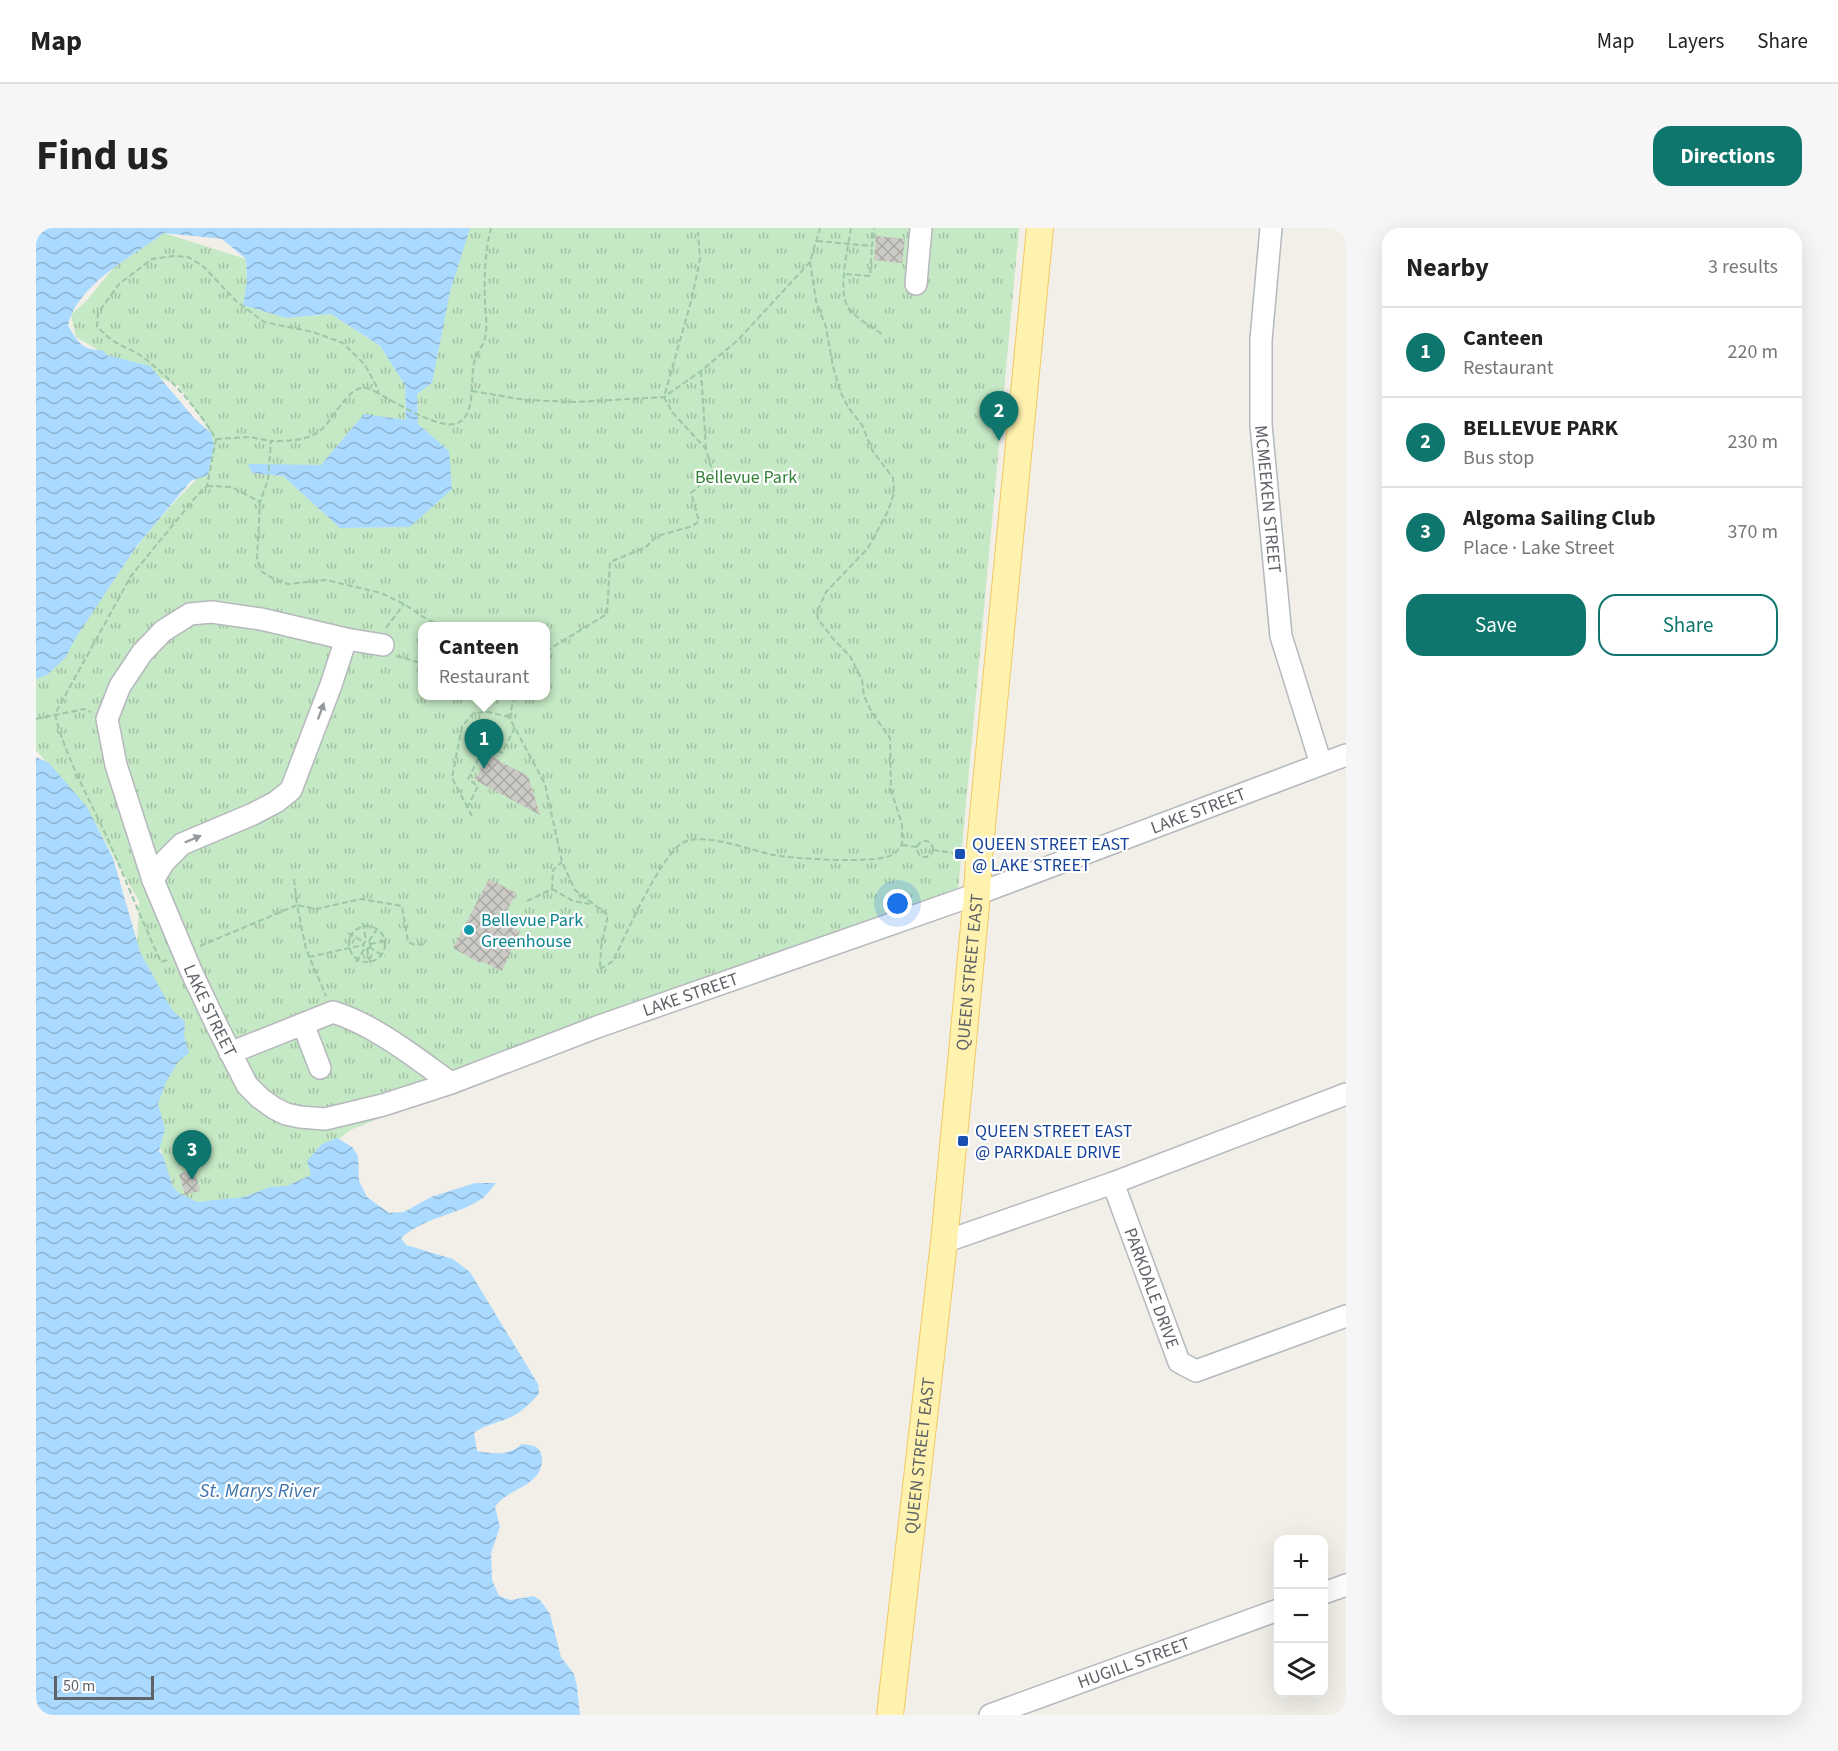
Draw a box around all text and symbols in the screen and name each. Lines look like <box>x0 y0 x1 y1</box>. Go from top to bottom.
text: Map <box>30 21 82 61</box>
text: Map <box>1597 26 1634 56</box>
text: Layers <box>1667 26 1724 56</box>
text: Share <box>1757 26 1808 56</box>
text: Find us <box>36 126 169 186</box>
button: Directions <box>1653 126 1802 186</box>
text: Nearby <box>1406 249 1489 286</box>
text: 3 results <box>1708 253 1778 281</box>
text: Canteen <box>1463 322 1543 354</box>
text: 1 <box>1420 338 1431 366</box>
text: 220 m <box>1728 338 1778 366</box>
text: Restaurant <box>1463 354 1554 382</box>
pin: 2 <box>980 392 1018 441</box>
text: BELLEVUE PARK <box>1463 412 1618 444</box>
street label: MCMEEKEN STREET <box>1249 424 1288 575</box>
text: 2 <box>1420 428 1431 456</box>
text: 230 m <box>1728 428 1778 456</box>
text: Bus stop <box>1463 444 1534 472</box>
park label: Bellevue Park <box>695 465 797 490</box>
text: Algoma Sailing Club <box>1463 502 1656 534</box>
text: 3 <box>1420 518 1431 546</box>
text: 370 m <box>1728 518 1778 546</box>
text: Place · Lake Street <box>1463 534 1614 562</box>
button: Save <box>1406 594 1586 656</box>
button: Share <box>1598 594 1778 656</box>
popup <box>418 622 550 700</box>
text: Canteen <box>439 631 519 663</box>
text: Restaurant <box>439 663 529 691</box>
one-way arrow <box>316 702 326 720</box>
pin: 1 <box>464 720 504 769</box>
street label: LAKE STREET <box>1147 781 1250 840</box>
place label: QUEEN STREET EAST @ LAKE STREET <box>972 832 1130 878</box>
one-way arrow <box>184 834 202 844</box>
marker: QUEEN STREET EAST @ LAKE STREET <box>953 847 967 861</box>
your location <box>883 889 912 918</box>
street label: QUEEN STREET EAST <box>950 892 989 1052</box>
place label: Bellevue Park Greenhouse <box>481 908 583 954</box>
marker: Bellevue Park Greenhouse <box>462 923 476 937</box>
street label: LAKE STREET <box>177 960 243 1061</box>
street label: LAKE STREET <box>639 966 742 1023</box>
place label: QUEEN STREET EAST @ PARKDALE DRIVE <box>975 1119 1133 1165</box>
pin: 3 <box>172 1130 212 1180</box>
marker: QUEEN STREET EAST @ PARKDALE DRIVE <box>956 1134 970 1148</box>
street label: PARKDALE DRIVE <box>1118 1224 1185 1352</box>
street label: QUEEN STREET EAST <box>898 1376 941 1535</box>
water label: St. Marys River <box>199 1477 320 1505</box>
map controls <box>1274 1535 1328 1697</box>
button: + <box>1274 1535 1328 1589</box>
button: − <box>1274 1589 1328 1643</box>
street label: HUGILL STREET <box>1074 1630 1194 1695</box>
button: layers <box>1274 1643 1328 1697</box>
scale bar <box>54 1673 154 1700</box>
text: 50 m <box>63 1675 95 1697</box>

